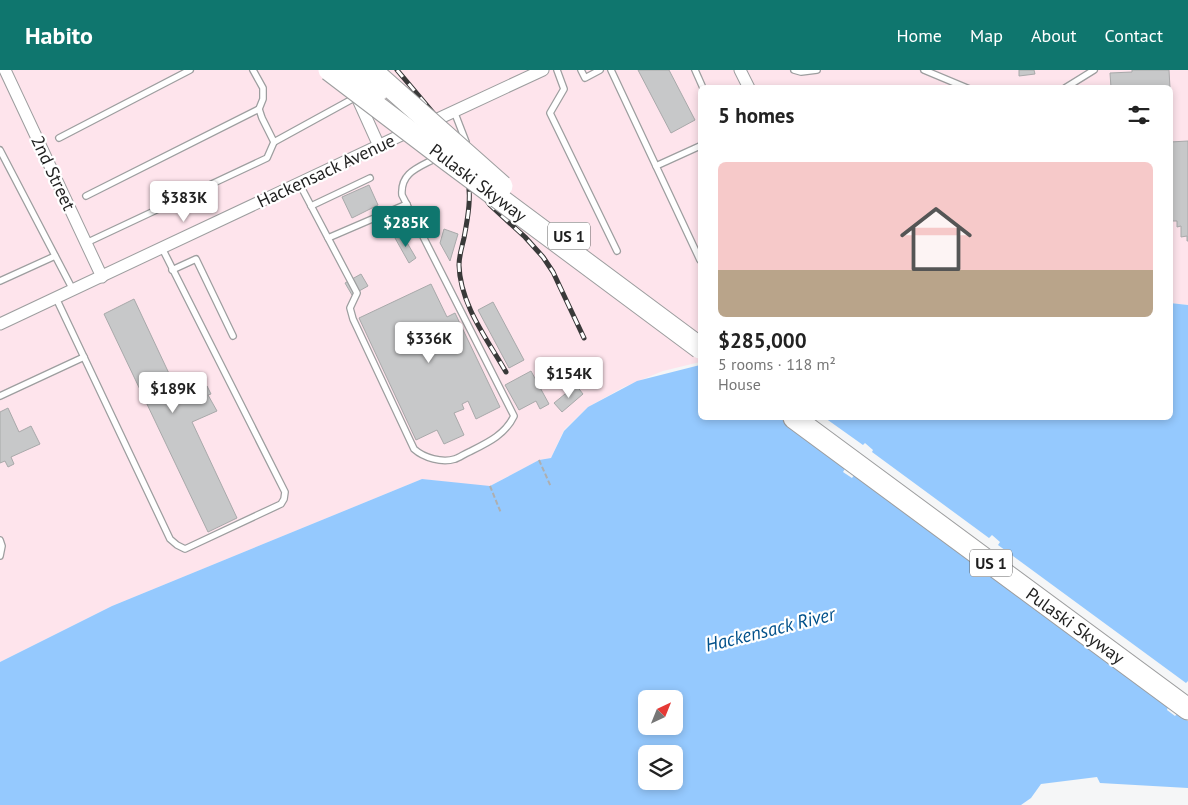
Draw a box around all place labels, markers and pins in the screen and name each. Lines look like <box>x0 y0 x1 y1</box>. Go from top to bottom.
pin: $383K <box>149 180 219 223</box>
pin: $285K <box>371 206 441 248</box>
pin: $336K <box>394 322 464 364</box>
pin: $154K <box>534 356 604 399</box>
pin: $189K <box>138 372 208 414</box>

